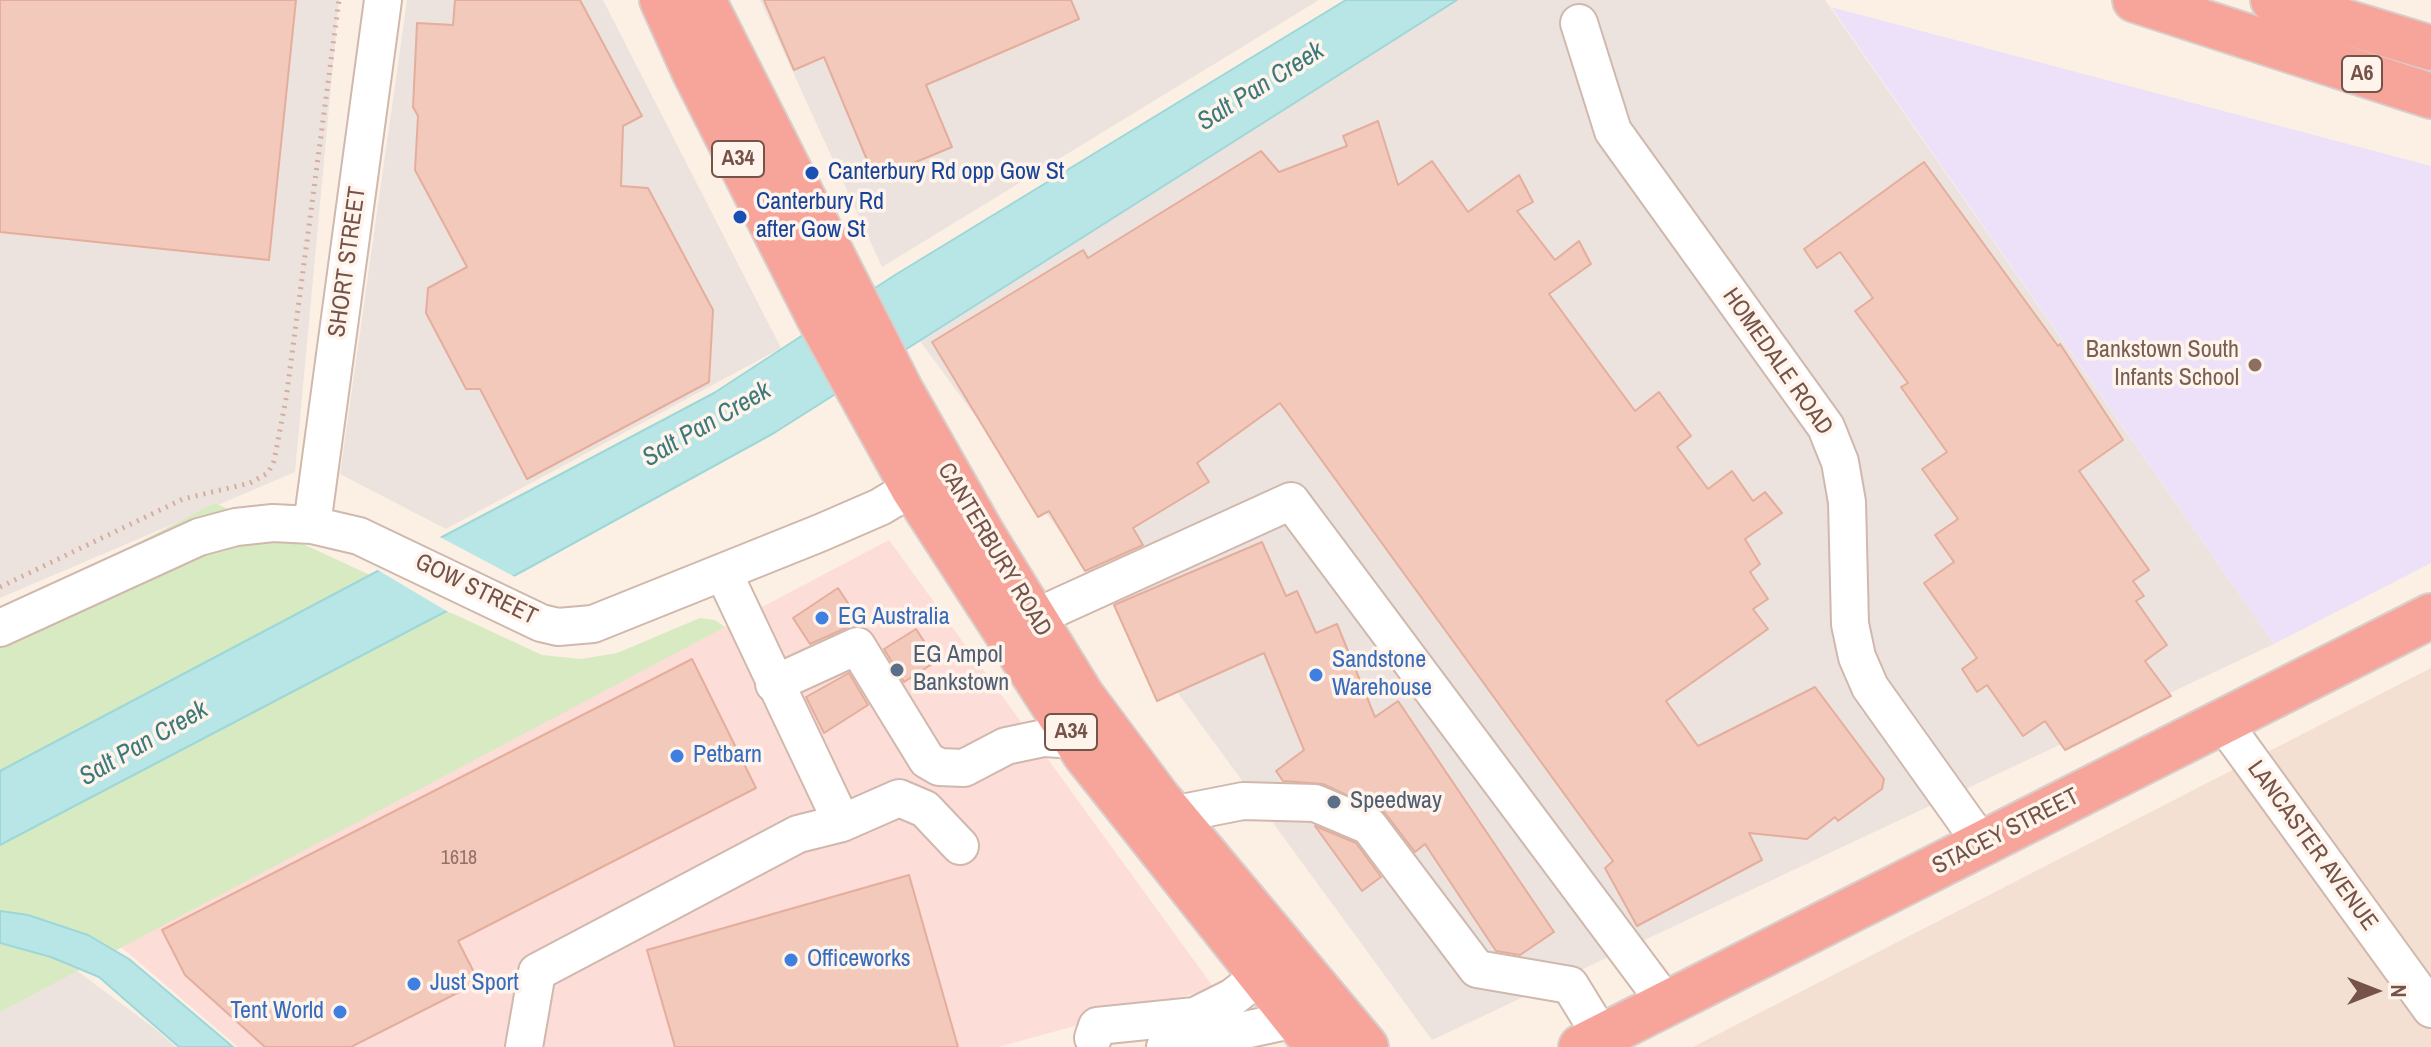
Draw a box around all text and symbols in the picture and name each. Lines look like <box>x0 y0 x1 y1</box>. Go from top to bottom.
water label: Salt Pan Creek <box>1192 36 1330 138</box>
road number: A6 <box>2342 56 2382 92</box>
road number: A34 <box>712 141 764 177</box>
place label: Canterbury Rd opp Gow St <box>828 159 1064 187</box>
marker: Canterbury Rd opp Gow St <box>803 164 821 182</box>
street label: SHORT STREET <box>323 185 373 339</box>
place label: Canterbury Rd after Gow St <box>756 189 884 245</box>
marker: Canterbury Rd after Gow St <box>731 208 749 226</box>
street label: HOMEDALE ROAD <box>1716 283 1838 441</box>
place label: Bankstown South Infants School <box>2086 337 2239 393</box>
marker: Bankstown South Infants School <box>2246 356 2264 374</box>
water label: Salt Pan Creek <box>637 376 777 474</box>
street label: CANTERBURY ROAD <box>931 458 1057 642</box>
street label: GOW STREET <box>410 548 542 632</box>
place label: EG Australia <box>838 604 950 632</box>
marker: EG Australia <box>813 609 831 627</box>
place label: EG Ampol Bankstown <box>913 642 1009 698</box>
place label: Sandstone Warehouse <box>1332 647 1432 703</box>
marker: EG Ampol Bankstown <box>888 661 906 679</box>
marker: Sandstone Warehouse <box>1307 666 1325 684</box>
water label: Salt Pan Creek <box>74 695 214 793</box>
road number: A34 <box>1045 714 1097 750</box>
place label: Petbarn <box>693 742 762 770</box>
marker: Petbarn <box>668 747 686 765</box>
street label: LANCASTER AVENUE <box>2241 755 2383 937</box>
street label: STACEY STREET <box>1928 783 2084 881</box>
place label: Speedway <box>1350 788 1442 816</box>
marker: Speedway <box>1325 793 1343 811</box>
house number: 1618 <box>441 847 477 871</box>
place label: Officeworks <box>807 946 911 974</box>
marker: Officeworks <box>782 951 800 969</box>
north arrow <box>2335 951 2415 1031</box>
place label: Just Sport <box>430 970 519 998</box>
marker: Just Sport <box>405 975 423 993</box>
text: N <box>2384 984 2414 998</box>
place label: Tent World <box>230 998 324 1026</box>
marker: Tent World <box>331 1003 349 1021</box>

